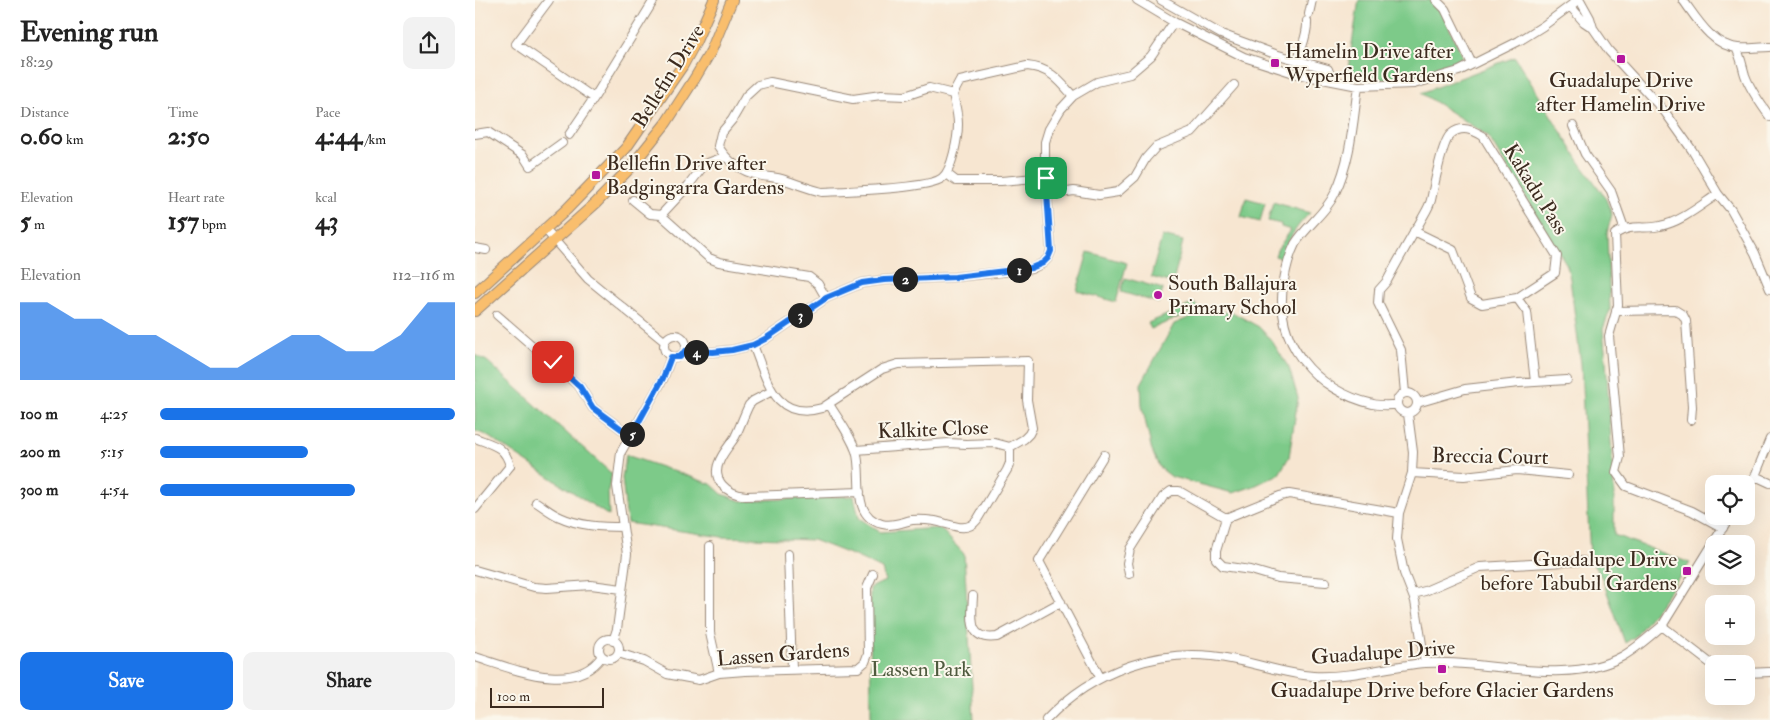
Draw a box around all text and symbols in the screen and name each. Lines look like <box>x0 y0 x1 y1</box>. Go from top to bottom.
text: Evening run <box>20 15 158 50</box>
button: share <box>403 17 455 69</box>
street label: Bellefin Drive <box>626 19 711 133</box>
place label: Hamelin Drive after Wyperfield Gardens <box>1284 38 1454 89</box>
text: 18:29 <box>20 52 53 72</box>
marker: Guadalupe Drive after Hamelin Drive <box>1615 53 1627 65</box>
marker: Hamelin Drive after Wyperfield Gardens <box>1269 57 1281 69</box>
place label: Guadalupe Drive after Hamelin Drive <box>1537 67 1705 118</box>
text: Distance <box>20 104 69 121</box>
text: Time <box>168 104 198 121</box>
text: Pace <box>315 104 340 121</box>
text: 0.60 <box>20 121 63 152</box>
text: 2:50 <box>168 121 210 152</box>
text: 4:44 <box>315 121 362 152</box>
text: km <box>63 131 84 148</box>
text: /km <box>362 131 386 148</box>
street label: Kakadu Pass <box>1497 139 1574 240</box>
place label: Bellefin Drive after Badgingarra Gardens <box>606 150 784 201</box>
pin <box>1025 157 1067 199</box>
icon: arrive <box>1032 164 1060 192</box>
marker: Bellefin Drive after Badgingarra Gardens <box>590 169 602 181</box>
text: Elevation <box>20 189 73 206</box>
text: Heart rate <box>168 189 225 206</box>
text: kcal <box>315 189 337 206</box>
text: 5 <box>20 206 31 237</box>
text: 157 <box>168 206 199 237</box>
text: 43 <box>315 206 338 237</box>
text: m <box>31 216 45 233</box>
text: bpm <box>199 216 227 233</box>
pin: 1 <box>1007 258 1031 282</box>
text: 1 <box>1017 262 1022 279</box>
text: Elevation <box>20 265 81 285</box>
text: 112–116 m <box>392 265 455 285</box>
pin: 2 <box>893 266 917 292</box>
place label: South Ballajura Primary School <box>1168 270 1297 321</box>
text: 2 <box>902 271 909 288</box>
marker: South Ballajura Primary School <box>1152 289 1164 301</box>
pin: 3 <box>787 302 813 328</box>
text: 3 <box>798 307 803 324</box>
pin: 4 <box>683 340 709 364</box>
pin <box>532 341 574 383</box>
text: 4 <box>693 344 700 361</box>
icon: check <box>539 348 567 376</box>
text: 100 m <box>20 404 58 424</box>
text: 4:25 <box>100 404 128 424</box>
street label: Kalkite Close <box>877 414 989 445</box>
pin: 5 <box>619 422 645 446</box>
text: 5 <box>629 426 636 443</box>
text: 200 m <box>20 442 60 462</box>
text: 5:15 <box>100 442 124 462</box>
street label: Breccia Court <box>1431 442 1549 471</box>
map controls <box>1705 475 1755 705</box>
button: locate <box>1705 475 1755 525</box>
text: 300 m <box>20 480 58 500</box>
text: 4:54 <box>100 480 128 500</box>
button: layers <box>1705 535 1755 585</box>
place label: Guadalupe Drive before Tabubil Gardens <box>1481 546 1677 597</box>
marker: Guadalupe Drive before Tabubil Gardens <box>1681 565 1693 577</box>
button: + <box>1705 595 1755 645</box>
street label: Guadalupe Drive <box>1310 634 1456 671</box>
street label: Lassen Gardens <box>716 636 851 673</box>
button: Save <box>20 652 233 710</box>
button: Share <box>243 652 455 710</box>
button: − <box>1705 655 1755 705</box>
park label: Lassen Park <box>871 656 971 683</box>
marker: Guadalupe Drive before Glacier Gardens <box>1436 663 1448 675</box>
place label: Guadalupe Drive before Glacier Gardens <box>1270 677 1614 704</box>
scale bar <box>490 685 604 708</box>
text: 100 m <box>497 688 530 705</box>

